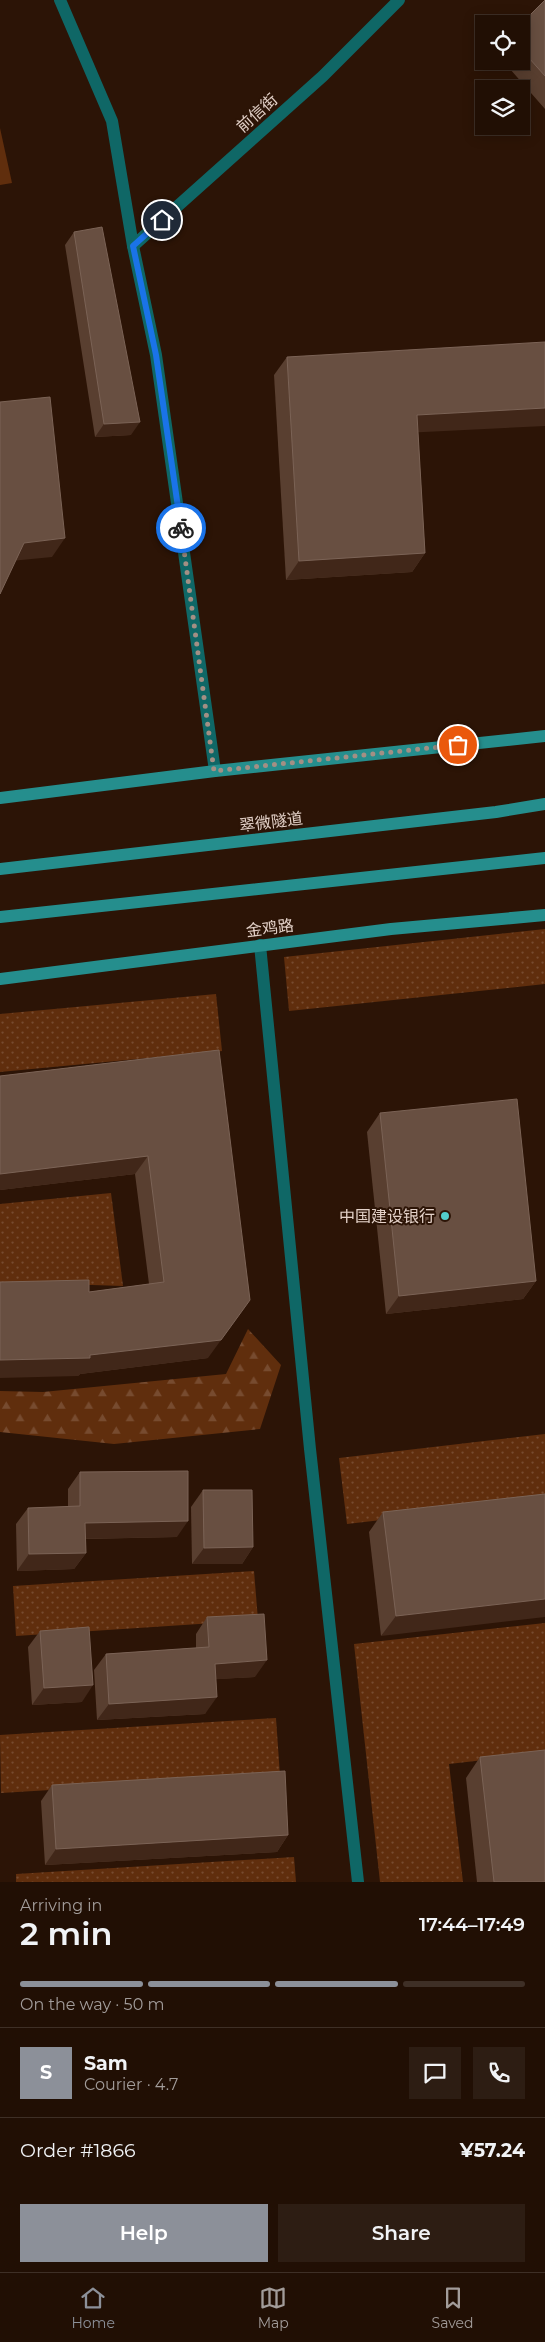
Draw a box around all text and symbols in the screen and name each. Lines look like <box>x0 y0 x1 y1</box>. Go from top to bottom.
map controls <box>475 15 530 135</box>
button: locate <box>475 15 530 70</box>
button: layers <box>475 80 530 135</box>
street label: 前信街 <box>233 90 281 136</box>
pin <box>141 199 183 241</box>
icon: home <box>148 206 176 234</box>
courier <box>156 503 206 553</box>
icon: bike <box>167 514 195 542</box>
pin <box>437 724 479 766</box>
icon: bag <box>444 731 472 759</box>
street label: 翠微隧道 <box>238 809 304 835</box>
street label: 金鸡路 <box>245 916 295 940</box>
place label: 中国建设银行 <box>339 1207 435 1226</box>
marker: 中国建设银行 <box>439 1210 451 1222</box>
text: Arriving in <box>20 1896 102 1915</box>
text: 17:44–17:49 <box>419 1913 525 1936</box>
text: 2 min <box>20 1914 112 1953</box>
text: On the way · 50 m <box>20 1995 164 2014</box>
button: chat <box>409 2047 461 2099</box>
button: phone <box>473 2047 525 2099</box>
text: Sam <box>84 2052 128 2075</box>
text: S <box>40 2061 52 2084</box>
text: Courier · 4.7 <box>84 2075 178 2094</box>
text: Order #1866 <box>20 2139 136 2162</box>
text: ¥57.24 <box>460 2139 525 2162</box>
button: Help <box>20 2204 268 2262</box>
button: Share <box>278 2204 525 2262</box>
tab: Home <box>71 2284 115 2332</box>
tab: Map <box>258 2284 289 2332</box>
tab: Saved <box>432 2284 474 2332</box>

